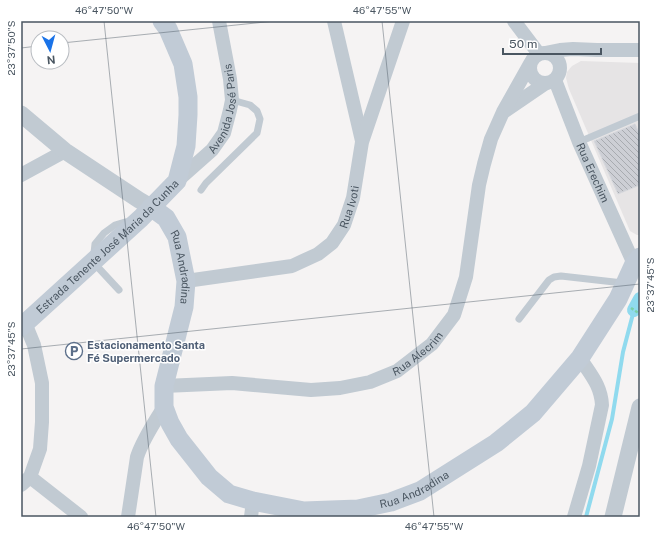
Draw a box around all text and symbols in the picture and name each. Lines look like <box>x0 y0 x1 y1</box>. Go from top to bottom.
text: 46°47'50"W <box>75 4 134 16</box>
text: 46°47'55"W <box>353 4 412 16</box>
text: 23°37'50"S <box>5 20 17 75</box>
north arrow <box>30 30 70 70</box>
scale bar <box>503 30 601 56</box>
text: 50 m <box>509 37 537 51</box>
text: N <box>46 54 56 66</box>
street label: Avenida José Paris <box>206 62 238 156</box>
street label: Rua Erechim <box>574 141 611 204</box>
street label: Estrada Tenente José Maria da Cunha <box>34 177 181 316</box>
street label: Rua Ivoti <box>337 185 361 230</box>
street label: Rua Andradina <box>168 228 192 305</box>
text: 23°37'45"S <box>644 257 656 313</box>
text: 23°37'45"S <box>5 321 17 377</box>
street label: Rua Alecrim <box>391 329 445 378</box>
place label: Estacionamento Santa Fé Supermercado <box>87 339 205 364</box>
parking icon: Estacionamento Santa Fé Supermercado <box>64 341 84 361</box>
street label: Rua Andradina <box>378 468 451 510</box>
text: 46°47'50"W <box>127 520 186 532</box>
text: 46°47'55"W <box>405 520 464 532</box>

